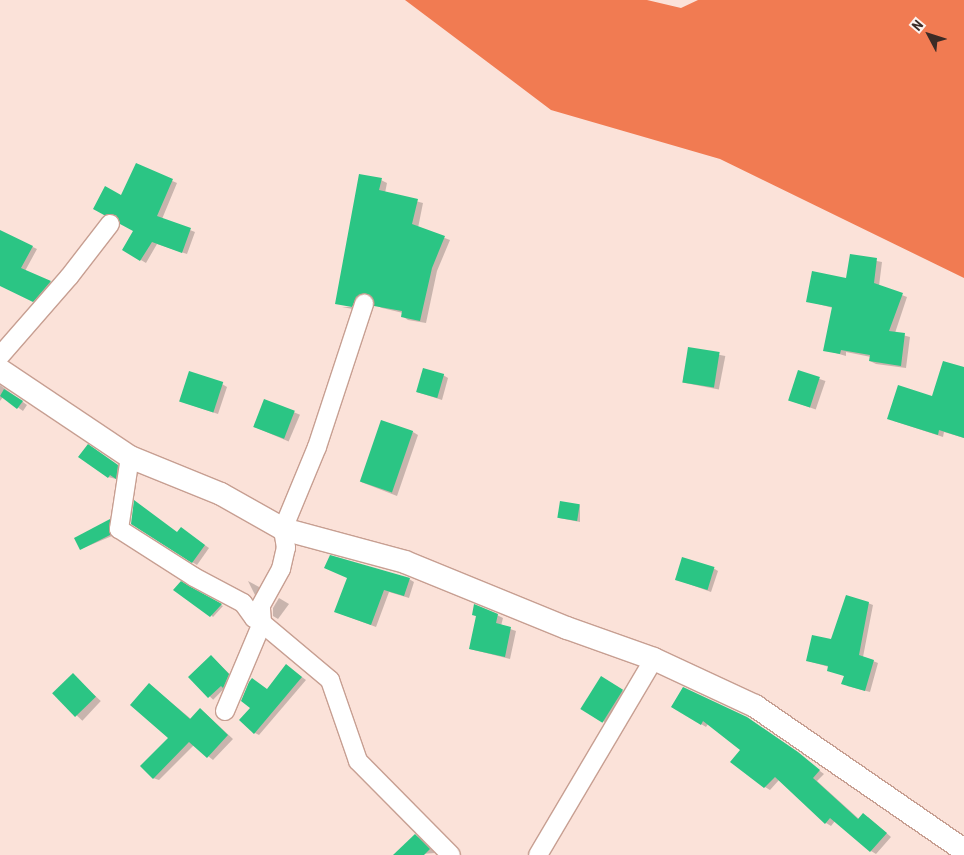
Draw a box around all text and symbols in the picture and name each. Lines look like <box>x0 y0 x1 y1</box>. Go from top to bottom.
north arrow <box>904 10 954 60</box>
text: N <box>909 17 926 34</box>

